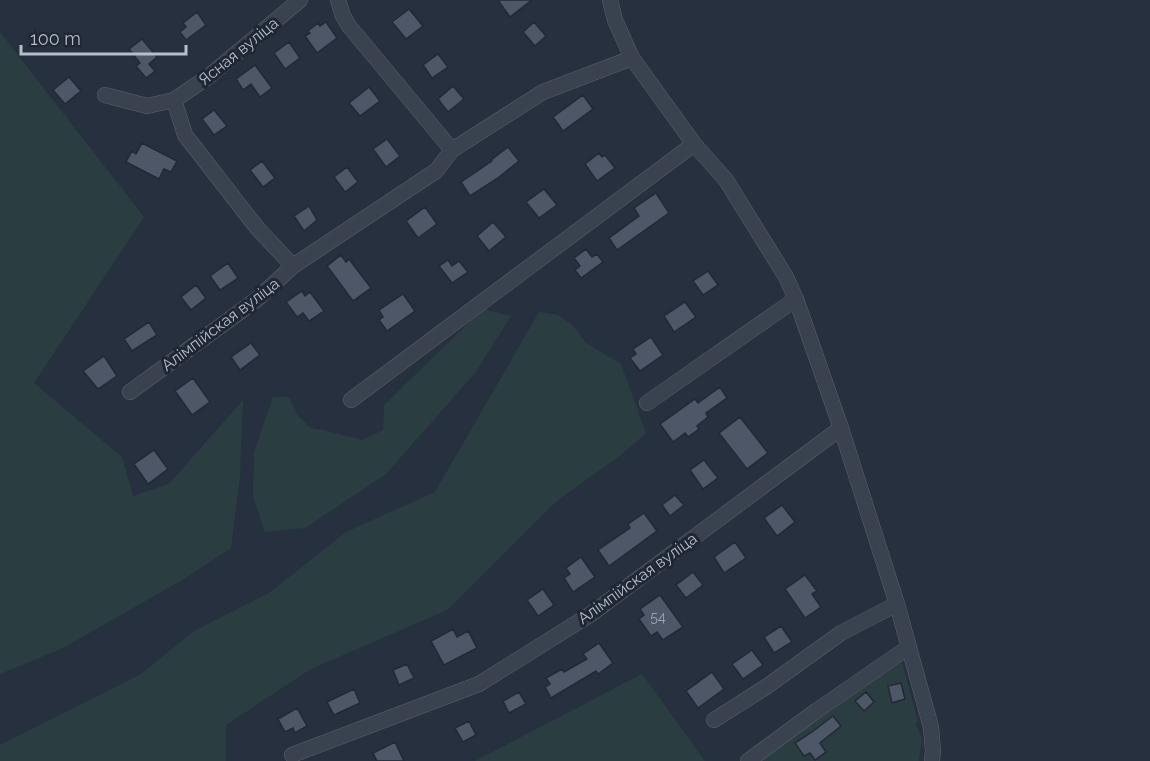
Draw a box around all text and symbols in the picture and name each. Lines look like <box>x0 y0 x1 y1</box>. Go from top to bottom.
street label: Ясная вуліца <box>195 13 282 89</box>
scale bar <box>21 18 186 56</box>
text: 100 m <box>30 28 81 49</box>
street label: Алімпійская вуліца <box>158 274 283 375</box>
street label: Алімпійская вуліца <box>574 529 701 628</box>
house number: 54 <box>650 609 666 625</box>

